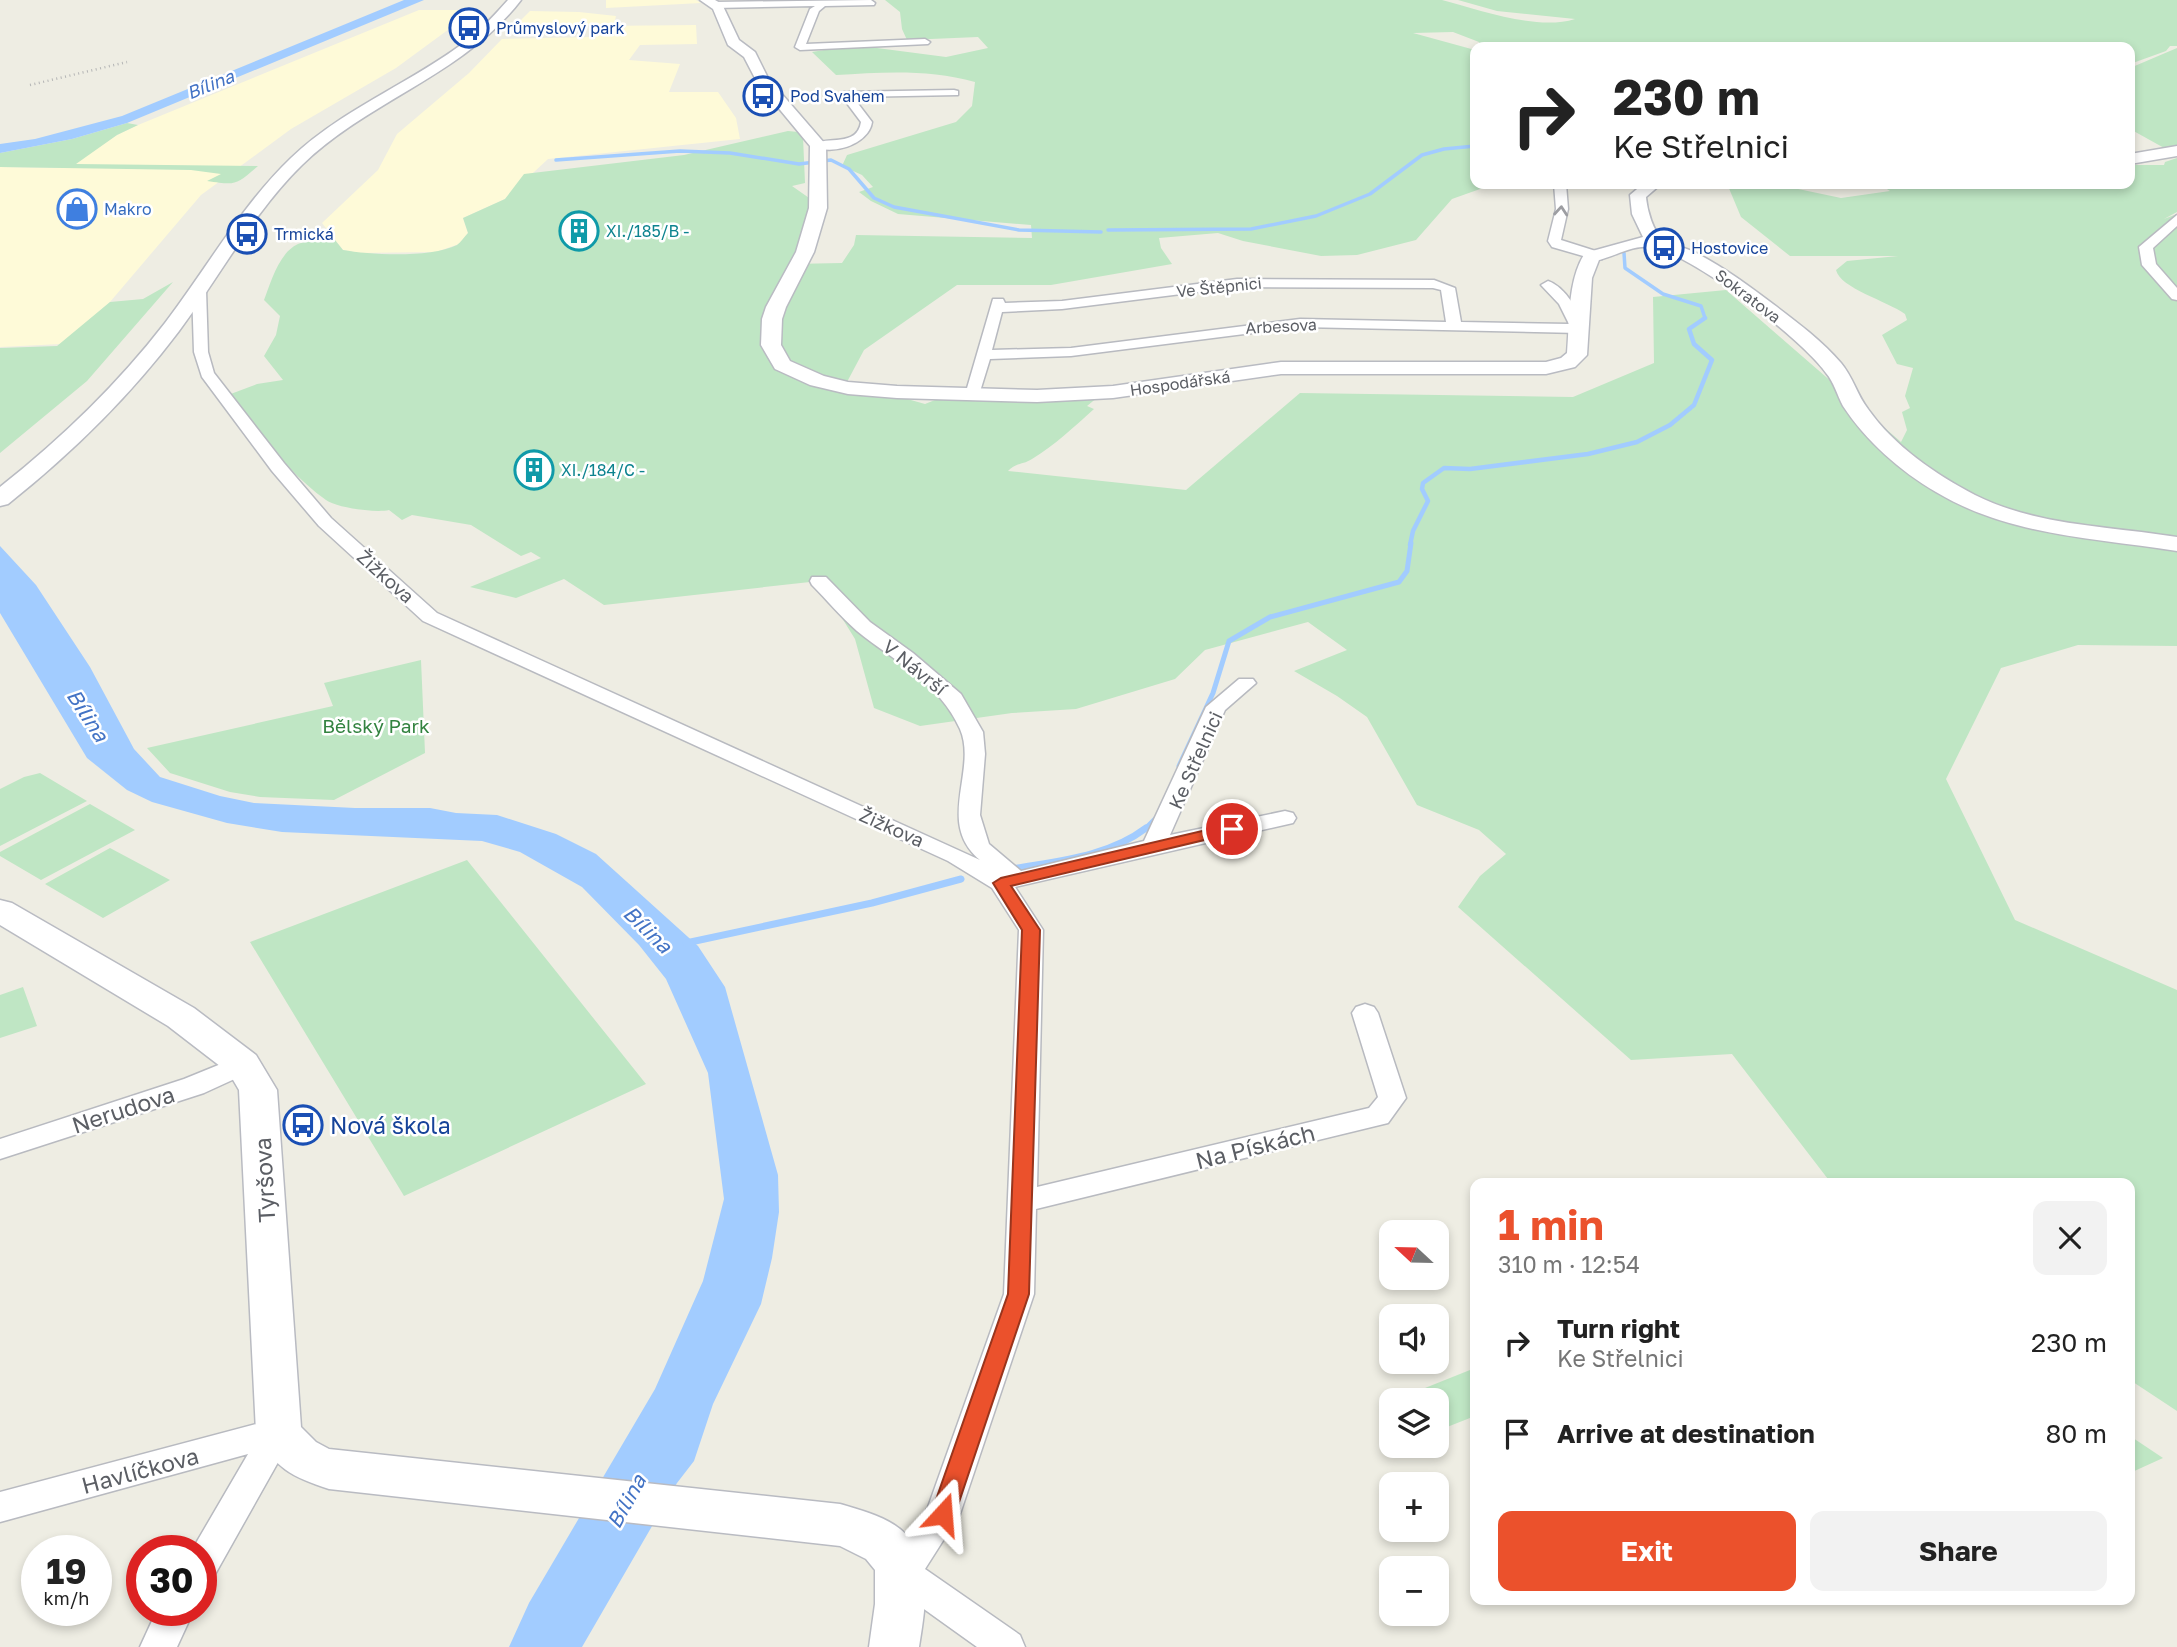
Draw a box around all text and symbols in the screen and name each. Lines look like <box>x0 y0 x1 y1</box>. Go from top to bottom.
bus stop icon: Průmyslový park <box>448 7 490 49</box>
place label: Průmyslový park <box>496 18 624 38</box>
water label: Bílina <box>183 64 238 103</box>
text: 230 m <box>1613 67 1760 126</box>
icon: right <box>1498 70 1589 161</box>
bus stop icon: Pod Svahem <box>742 75 784 117</box>
place label: Pod Svahem <box>790 86 885 106</box>
text: Ke Střelnici <box>1613 127 1789 165</box>
shop icon: Makro <box>56 188 98 230</box>
place label: Makro <box>104 199 152 219</box>
one-way arrow <box>1553 205 1568 217</box>
building icon: XI./185/B - <box>558 210 600 252</box>
bus stop icon: Trmická <box>226 213 268 255</box>
place label: XI./185/B - <box>606 221 689 241</box>
place label: Trmická <box>274 224 334 244</box>
bus stop icon: Hostovice <box>1643 227 1685 269</box>
place label: Hostovice <box>1691 238 1768 258</box>
street label: Sokratova <box>1711 265 1785 327</box>
street label: Ve Štěpnici <box>1175 273 1263 301</box>
street label: Arbesova <box>1245 314 1317 338</box>
street label: Hospodářská <box>1128 366 1232 400</box>
building icon: XI./184/C - <box>513 449 555 491</box>
place label: XI./184/C - <box>561 460 645 480</box>
street label: Žižkova <box>353 545 419 607</box>
street label: V Návrší <box>878 634 953 701</box>
water label: Bílina <box>62 684 115 747</box>
street label: Ke Střelnici <box>1163 708 1227 812</box>
park label: Bělský Park <box>322 714 430 737</box>
pin <box>1202 799 1262 859</box>
street label: Žižkova <box>856 803 928 851</box>
icon: arrive <box>1213 810 1251 848</box>
water label: Bílina <box>618 900 678 959</box>
street label: Nerudova <box>68 1079 178 1139</box>
bus stop icon: Nová škola <box>282 1104 324 1146</box>
place label: Nová škola <box>330 1111 451 1139</box>
street label: Na Pískách <box>1192 1118 1318 1174</box>
street label: Tyršova <box>248 1137 280 1223</box>
text: 1 min <box>1498 1199 1604 1249</box>
button: close <box>2033 1201 2107 1275</box>
north arrow <box>1379 1220 1449 1290</box>
map controls <box>1379 1220 1449 1626</box>
text: 310 m · 12:54 <box>1498 1250 1640 1278</box>
button: sound <box>1379 1304 1449 1374</box>
text: Turn right <box>1557 1313 1680 1344</box>
icon: right <box>1498 1324 1536 1362</box>
text: 230 m <box>2031 1327 2107 1358</box>
text: Ke Střelnici <box>1557 1344 1684 1372</box>
button: layers <box>1379 1388 1449 1458</box>
icon: arrive <box>1498 1415 1536 1453</box>
text: Arrive at destination <box>1557 1418 1815 1449</box>
text: 80 m <box>2046 1418 2107 1449</box>
street label: Havlíčkova <box>78 1441 202 1499</box>
water label: Bílina <box>601 1469 652 1532</box>
button: + <box>1379 1472 1449 1542</box>
position arrow <box>906 1477 980 1551</box>
button: Exit <box>1498 1511 1796 1591</box>
button: Share <box>1810 1511 2107 1591</box>
speed limit sign: 30 <box>126 1535 217 1626</box>
text: 19 <box>46 1550 87 1592</box>
button: − <box>1379 1556 1449 1626</box>
text: km/h <box>44 1587 89 1609</box>

